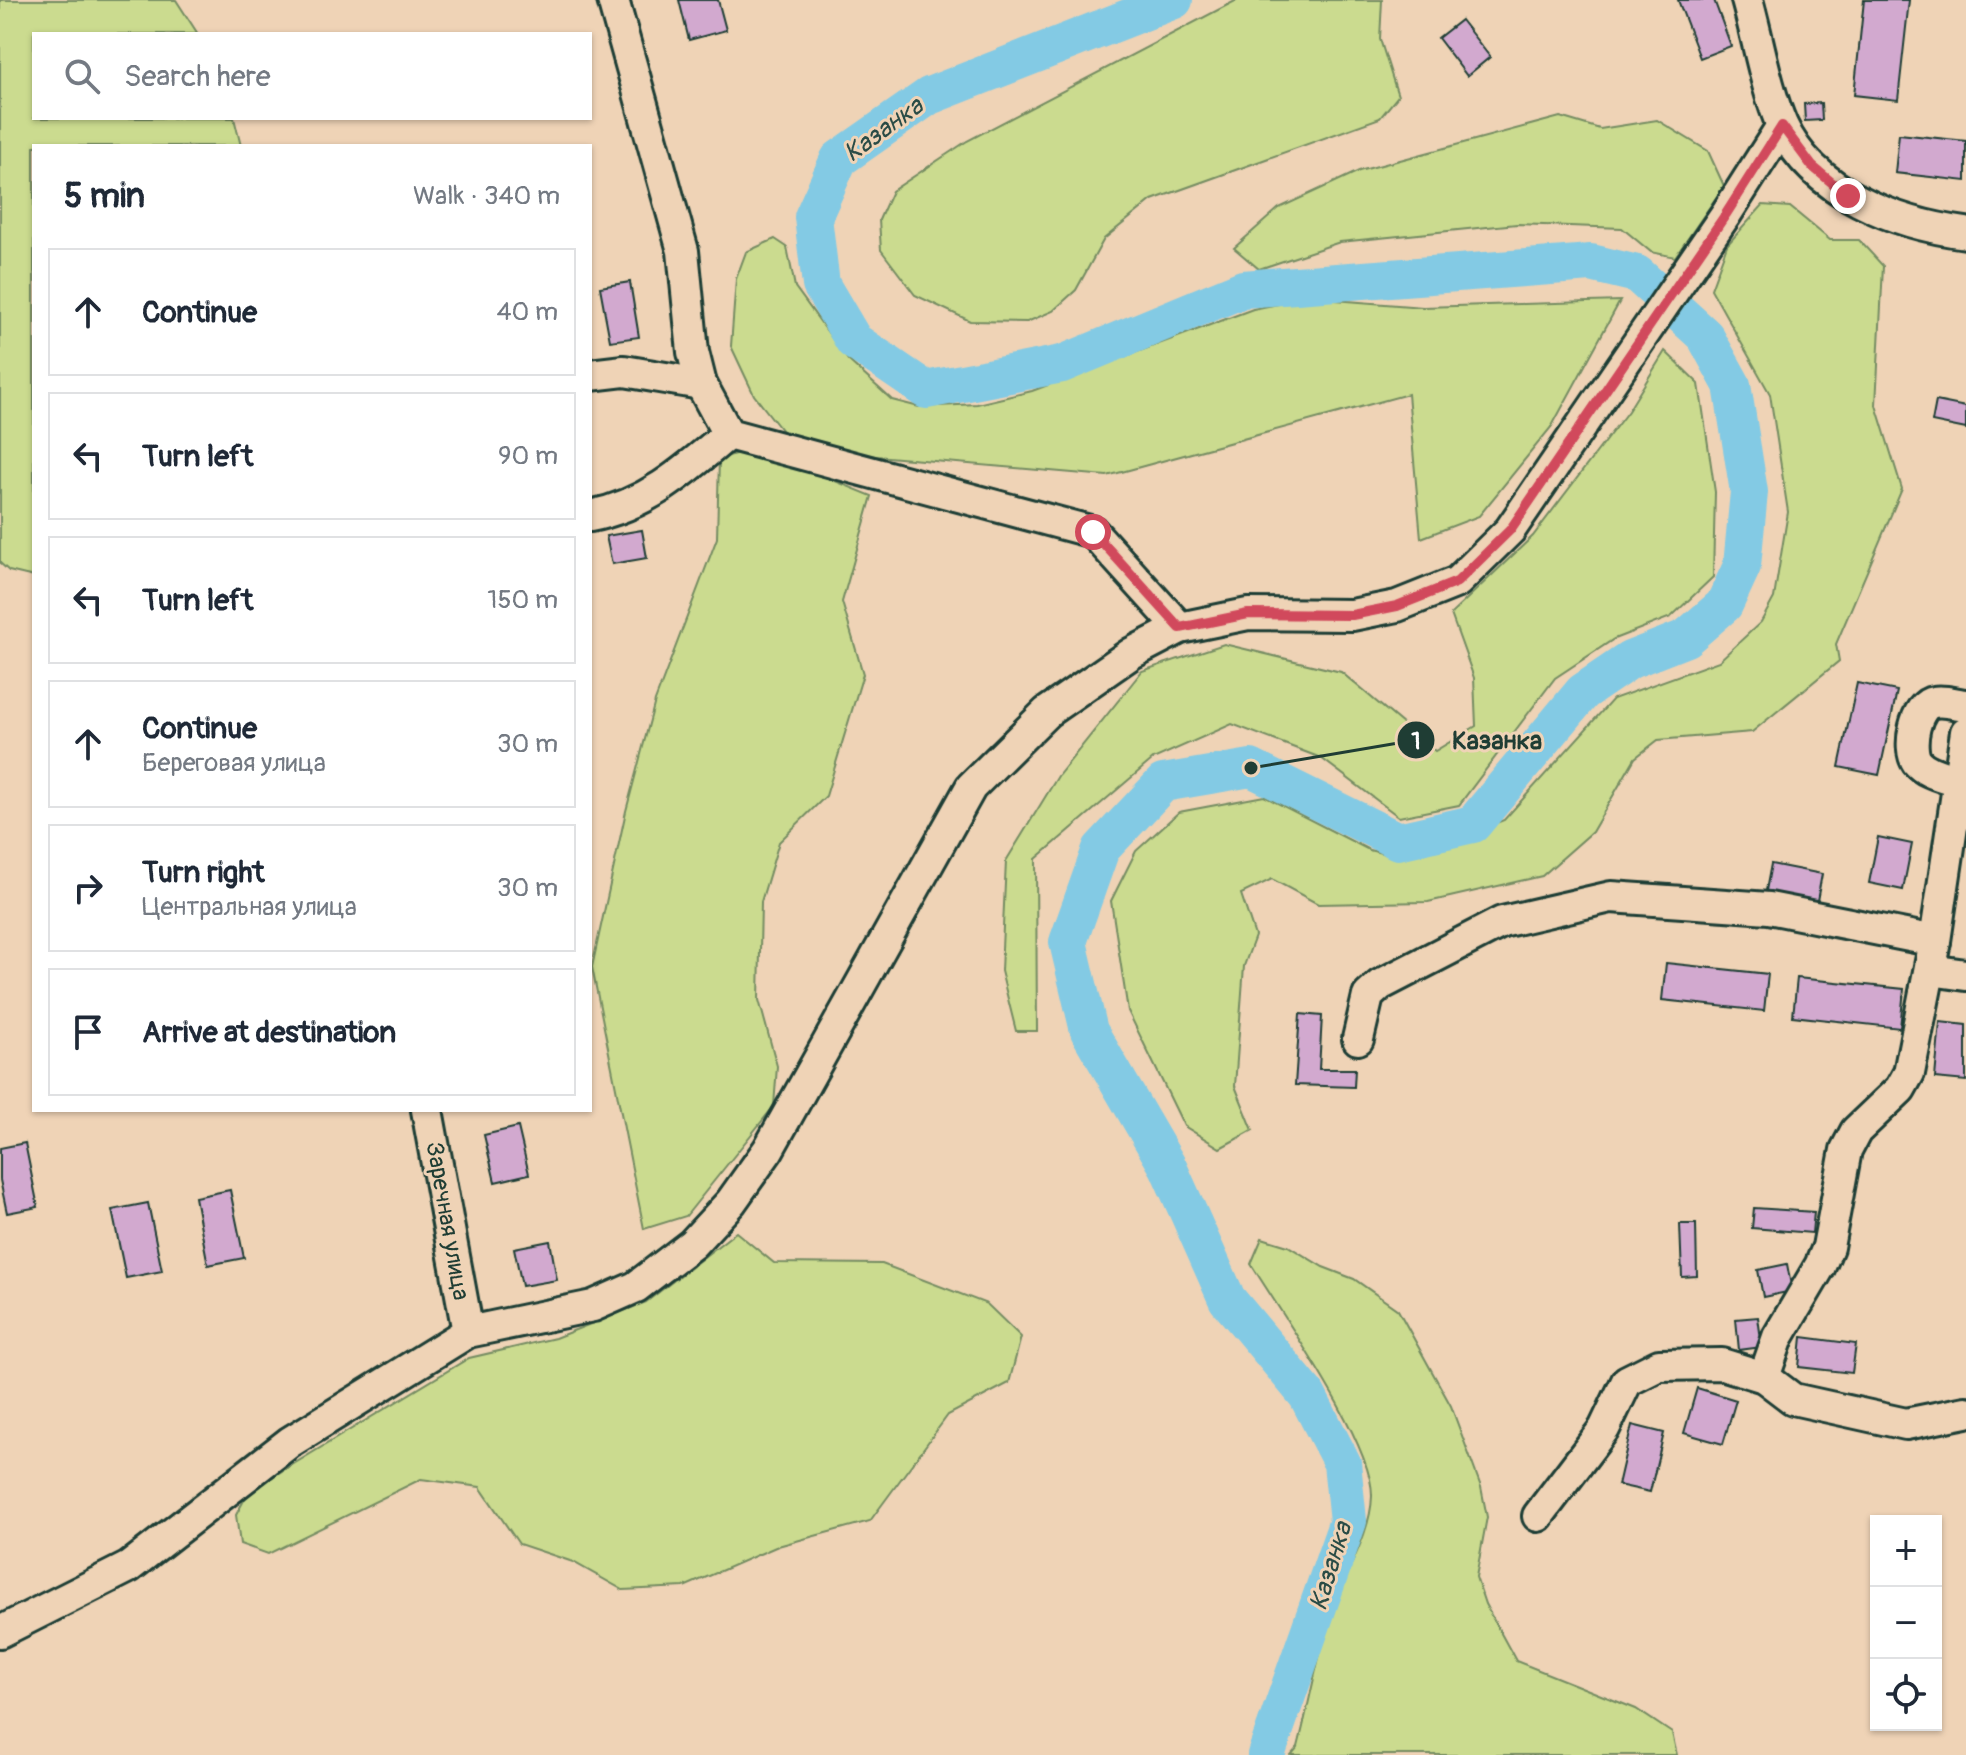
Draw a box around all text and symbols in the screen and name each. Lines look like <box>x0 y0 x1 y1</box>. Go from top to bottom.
search box <box>32 32 592 120</box>
icon: search <box>60 54 104 98</box>
text: Search here <box>124 58 271 95</box>
water label: Казанка <box>838 89 931 169</box>
text: 5 min <box>64 175 145 218</box>
route end <box>1830 178 1866 214</box>
text: Walk · 340 m <box>413 180 560 212</box>
icon: ahead <box>66 290 110 334</box>
text: Continue <box>142 294 257 331</box>
text: 40 m <box>496 296 558 328</box>
icon: left <box>66 434 110 478</box>
text: Turn left <box>142 438 253 475</box>
text: 90 m <box>498 440 558 472</box>
route start <box>1075 514 1111 550</box>
icon: left <box>66 578 110 622</box>
text: Turn left <box>142 582 253 619</box>
text: 150 m <box>487 584 558 616</box>
text: Continue <box>142 710 257 747</box>
callout: Казанка <box>1396 715 1558 765</box>
icon: ahead <box>66 722 110 766</box>
text: Казанка <box>1452 725 1542 757</box>
text: 1 <box>1411 727 1421 756</box>
text: 30 m <box>497 728 558 760</box>
text: Береговая улица <box>142 747 326 779</box>
text: Turn right <box>142 854 265 891</box>
icon: right <box>66 866 110 910</box>
text: 30 m <box>497 872 558 904</box>
text: Центральная улица <box>142 891 357 923</box>
icon: arrive <box>66 1010 110 1054</box>
text: Arrive at destination <box>142 1014 396 1051</box>
street label: Заречная улица <box>419 1140 476 1303</box>
map controls <box>1870 1515 1942 1731</box>
button: + <box>1870 1515 1942 1587</box>
water label: Казанка <box>1302 1517 1360 1614</box>
button: − <box>1870 1587 1942 1659</box>
button: locate <box>1870 1659 1942 1731</box>

